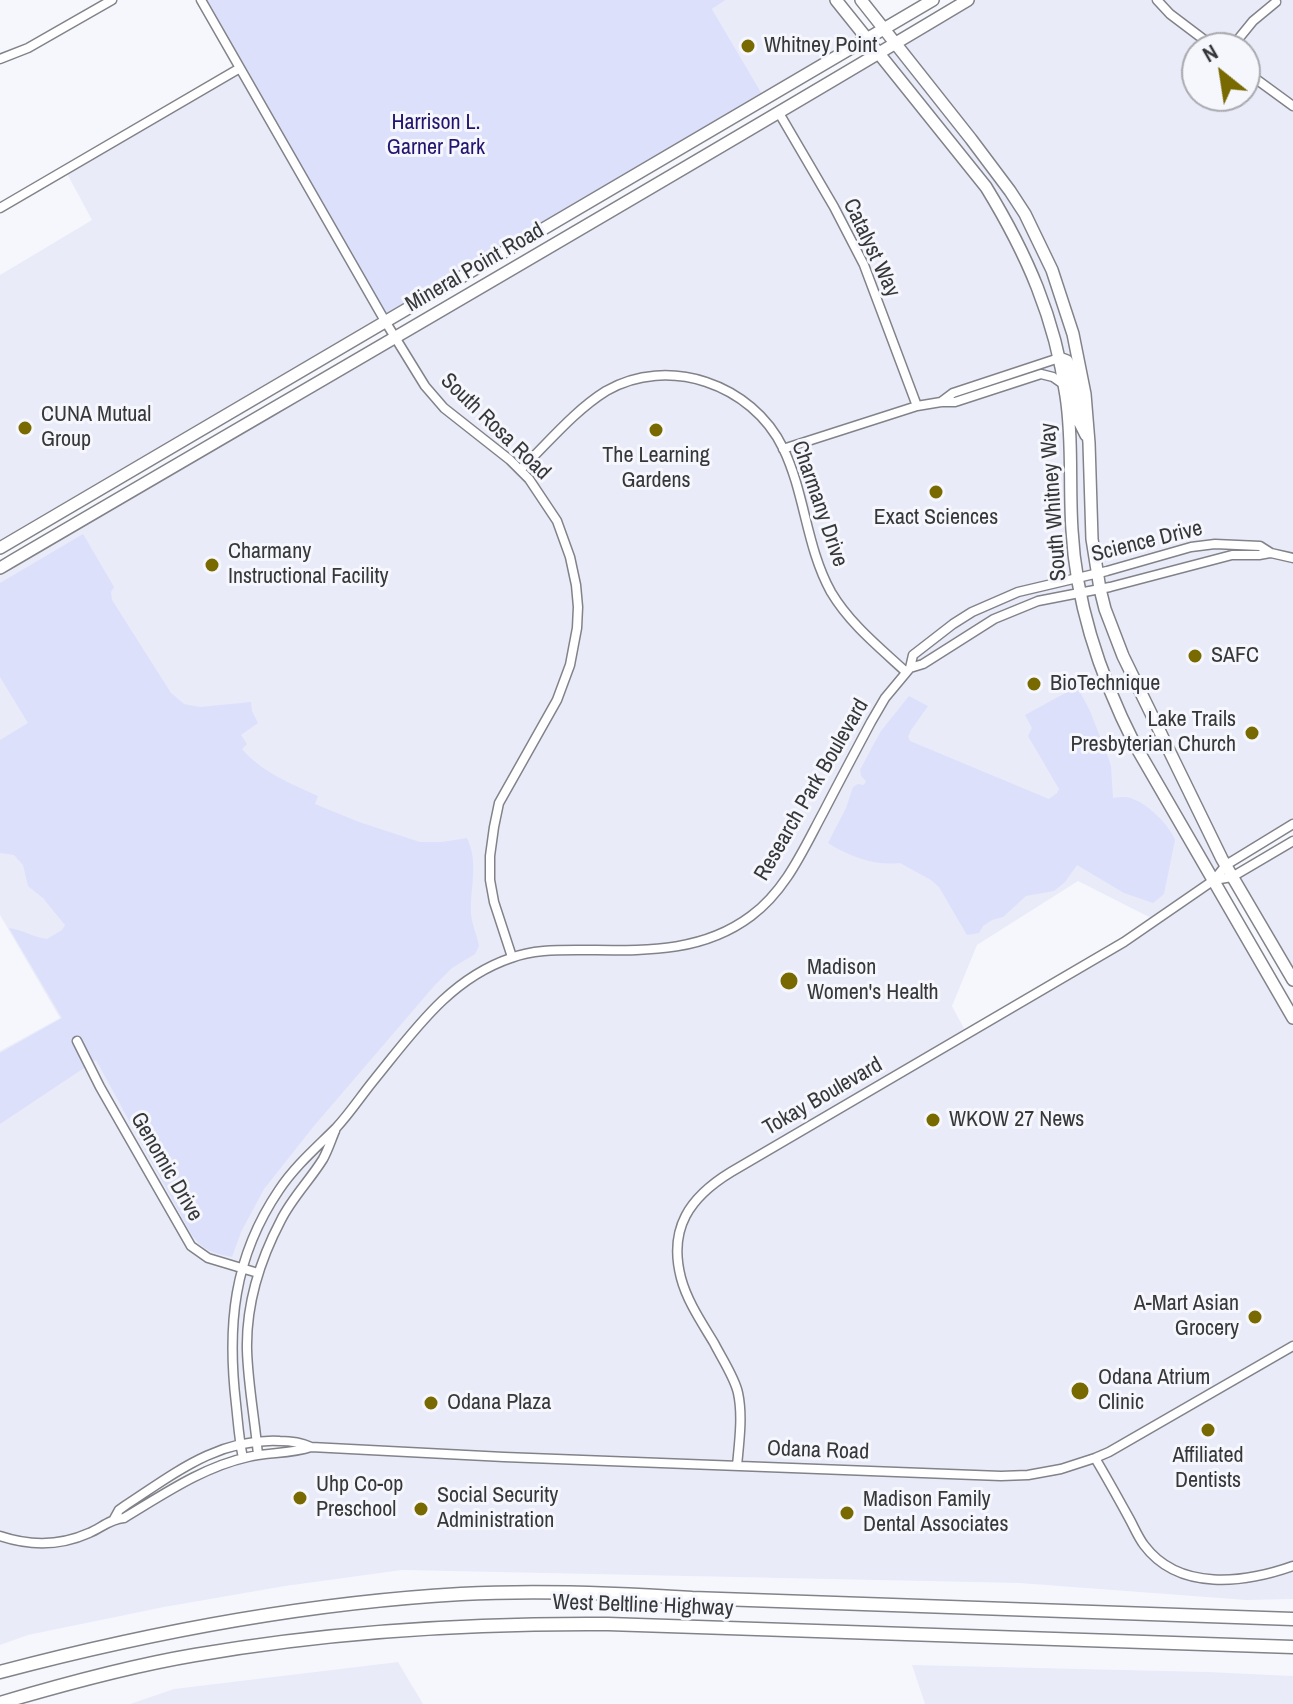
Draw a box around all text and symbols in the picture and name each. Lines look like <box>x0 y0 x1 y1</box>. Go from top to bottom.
north arrow <box>1181 32 1261 112</box>
place label: Whitney Point <box>764 33 877 59</box>
marker: Whitney Point <box>739 37 757 55</box>
text: N <box>1197 37 1223 69</box>
park label: Harrison L. Garner Park <box>387 110 485 162</box>
street label: Catalyst Way <box>837 195 905 301</box>
street label: Mineral Point Road <box>401 218 549 318</box>
street label: South Rosa Road <box>435 368 555 486</box>
place label: CUNA Mutual Group <box>41 402 151 454</box>
marker: CUNA Mutual Group <box>16 419 34 437</box>
marker: The Learning Gardens <box>647 421 665 439</box>
street label: South Whitney Way <box>1035 422 1073 582</box>
street label: Charmany Drive <box>785 438 853 570</box>
place label: The Learning Gardens <box>602 443 710 494</box>
marker: Exact Sciences <box>927 483 945 501</box>
place label: Exact Sciences <box>874 505 998 531</box>
street label: Science Drive <box>1089 515 1205 569</box>
place label: Charmany Instructional Facility <box>228 539 389 590</box>
marker: Charmany Instructional Facility <box>203 556 221 574</box>
place label: SAFC <box>1211 643 1259 669</box>
marker: SAFC <box>1186 647 1204 665</box>
place label: BioTechnique <box>1050 671 1160 697</box>
marker: BioTechnique <box>1025 675 1043 693</box>
street label: Research Park Boulevard <box>749 694 875 886</box>
place label: Lake Trails Presbyterian Church <box>1071 707 1236 758</box>
marker: Lake Trails Presbyterian Church <box>1243 724 1261 742</box>
place label: Madison Women's Health <box>807 955 938 1006</box>
marker: Madison Women's Health <box>778 970 800 992</box>
street label: Tokay Boulevard <box>759 1052 887 1142</box>
place label: WKOW 27 News <box>949 1107 1084 1133</box>
street label: Genomic Drive <box>124 1108 208 1226</box>
marker: WKOW 27 News <box>924 1111 942 1129</box>
place label: A-Mart Asian Grocery <box>1134 1291 1239 1342</box>
marker: A-Mart Asian Grocery <box>1246 1308 1264 1326</box>
place label: Odana Atrium Clinic <box>1098 1365 1210 1416</box>
marker: Odana Atrium Clinic <box>1069 1380 1091 1402</box>
place label: Odana Plaza <box>447 1390 551 1416</box>
marker: Odana Plaza <box>422 1394 440 1412</box>
marker: Affiliated Dentists <box>1199 1421 1217 1439</box>
street label: Odana Road <box>766 1436 870 1466</box>
place label: Affiliated Dentists <box>1173 1443 1243 1494</box>
place label: Uhp Co-op Preschool <box>316 1472 403 1524</box>
place label: Social Security Administration <box>437 1483 558 1534</box>
place label: Madison Family Dental Associates <box>863 1487 1008 1538</box>
marker: Uhp Co-op Preschool <box>291 1489 309 1507</box>
marker: Social Security Administration <box>412 1500 430 1518</box>
marker: Madison Family Dental Associates <box>838 1504 856 1522</box>
street label: West Beltline Highway <box>552 1590 734 1622</box>

